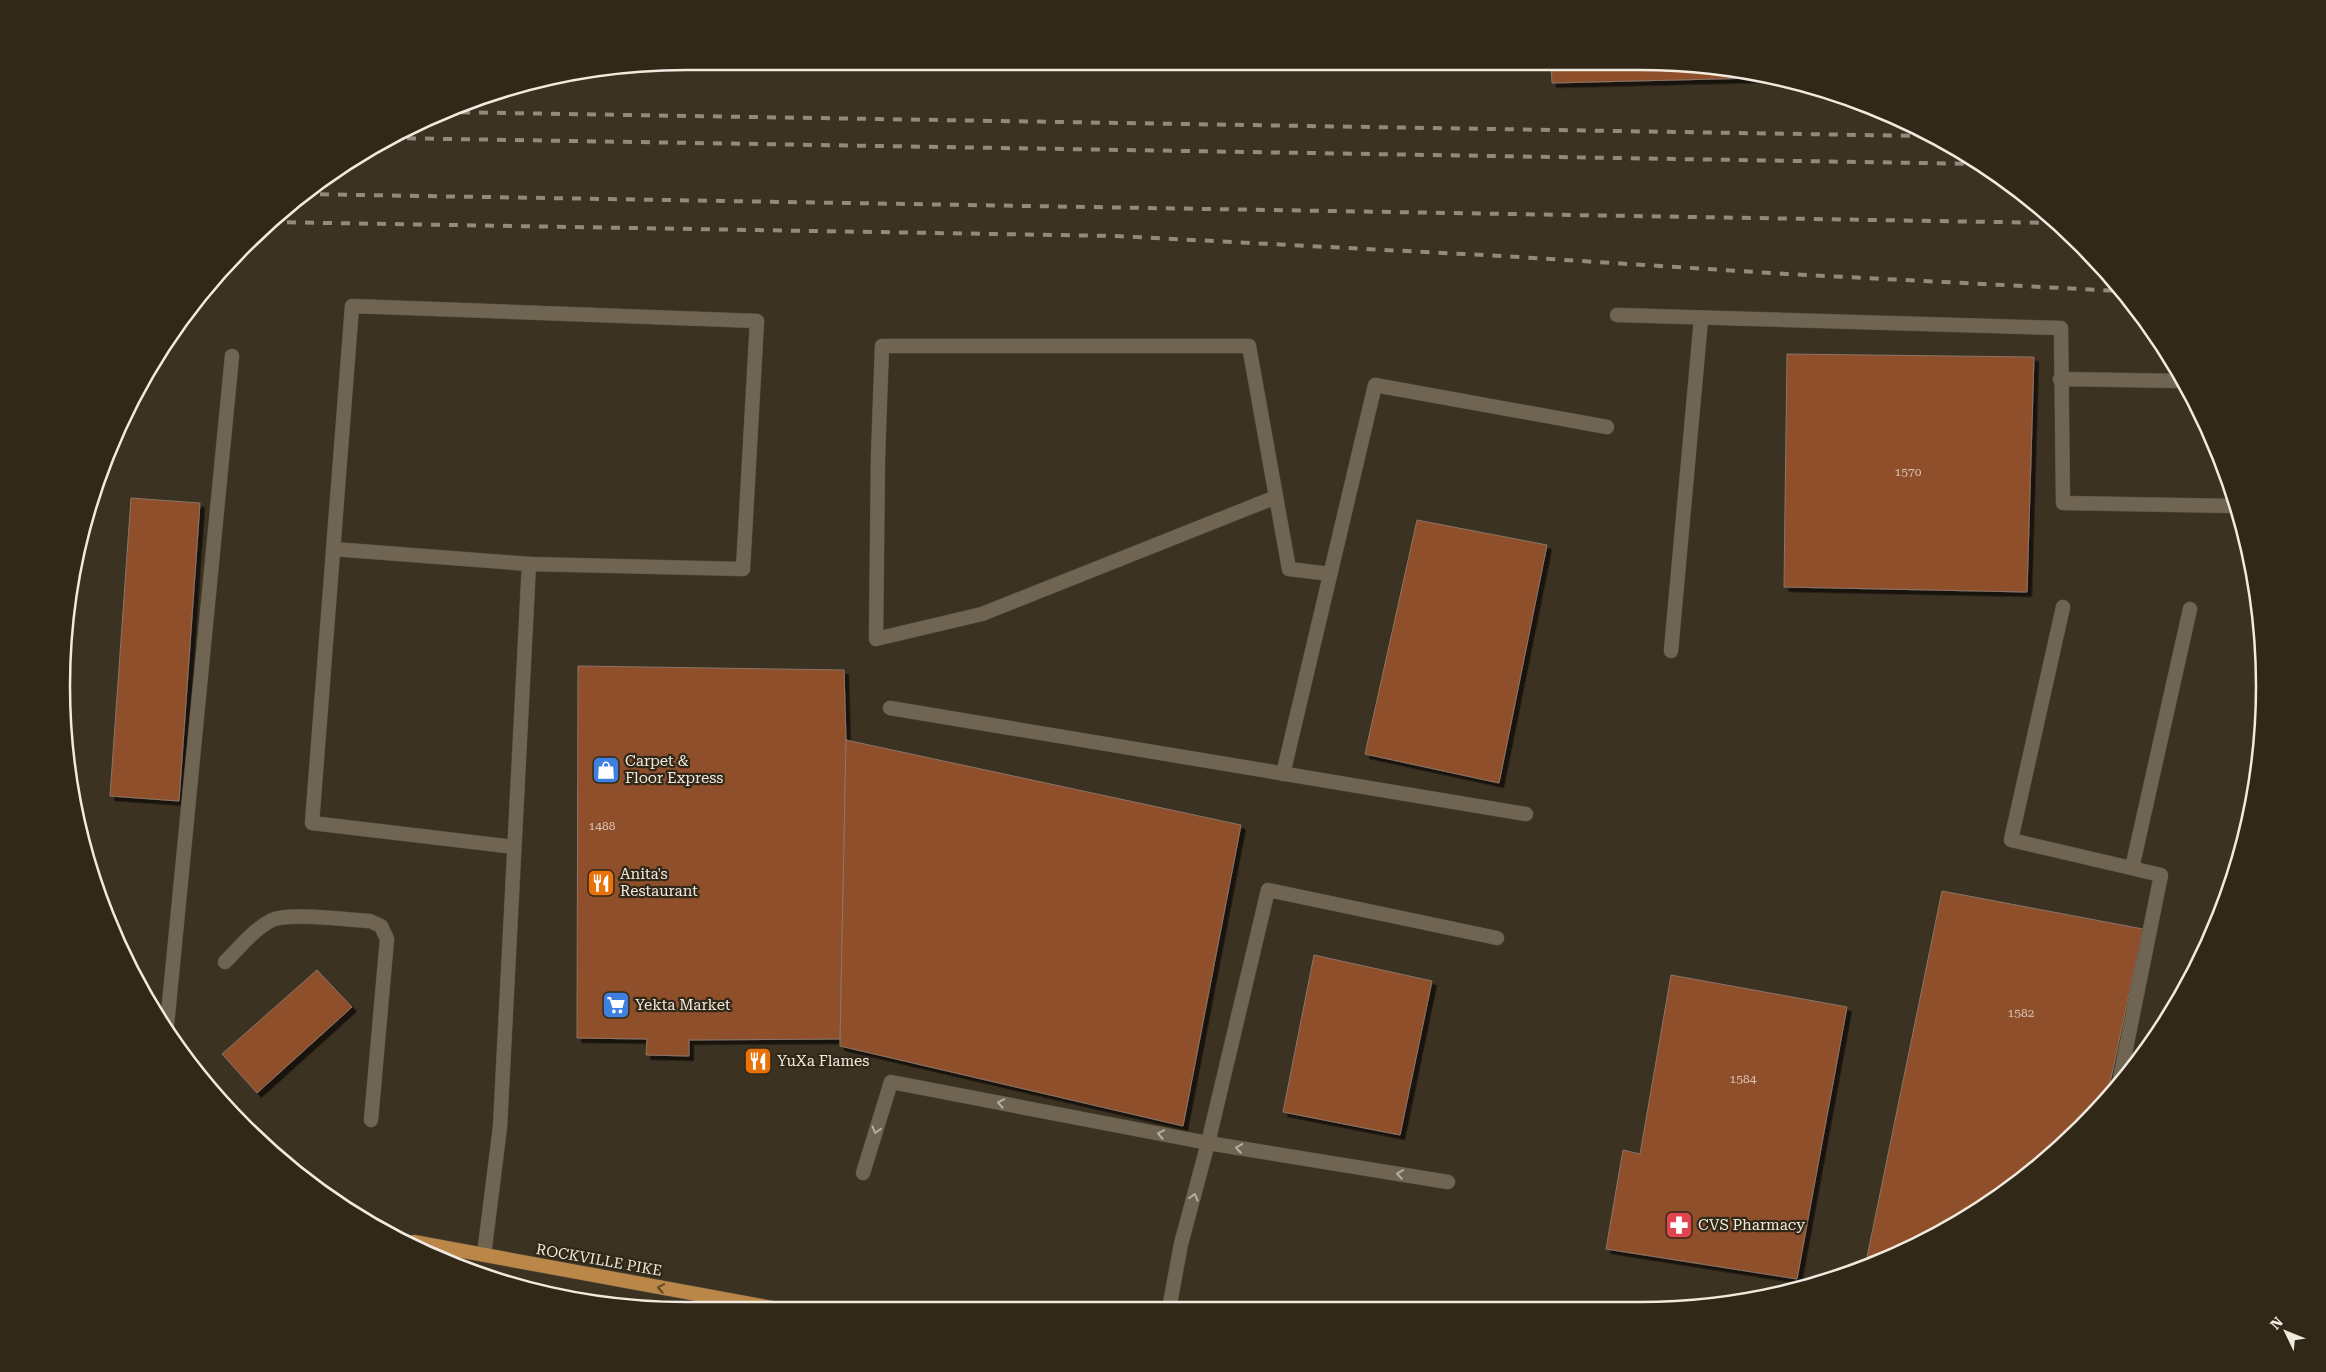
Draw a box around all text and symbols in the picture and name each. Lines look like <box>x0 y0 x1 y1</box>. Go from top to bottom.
house number: 1570 <box>1895 465 1922 479</box>
place label: Carpet & Floor Express <box>625 752 724 787</box>
shop icon: Carpet & Floor Express <box>591 755 621 785</box>
house number: 1488 <box>589 819 616 833</box>
place label: Anita's Restaurant <box>620 865 698 900</box>
restaurant icon: Anita's Restaurant <box>586 868 616 898</box>
supermarket icon: Yekta Market <box>601 990 631 1020</box>
place label: Yekta Market <box>635 996 731 1014</box>
house number: 1582 <box>2008 1006 2035 1020</box>
restaurant icon: YuXa Flames <box>743 1046 773 1076</box>
place label: YuXa Flames <box>777 1052 869 1070</box>
house number: 1584 <box>1730 1072 1757 1086</box>
one-way arrow <box>997 1099 1005 1109</box>
one-way arrow <box>872 1126 882 1134</box>
one-way arrow <box>1156 1129 1165 1140</box>
one-way arrow <box>1235 1144 1244 1154</box>
one-way arrow <box>1395 1170 1404 1180</box>
one-way arrow <box>1188 1194 1198 1202</box>
pharmacy icon: CVS Pharmacy <box>1664 1210 1694 1240</box>
place label: CVS Pharmacy <box>1698 1216 1805 1234</box>
street label: ROCKVILLE PIKE <box>535 1240 663 1280</box>
one-way arrow <box>657 1283 665 1293</box>
north arrow <box>2261 1307 2311 1357</box>
text: N <box>2267 1314 2286 1333</box>

